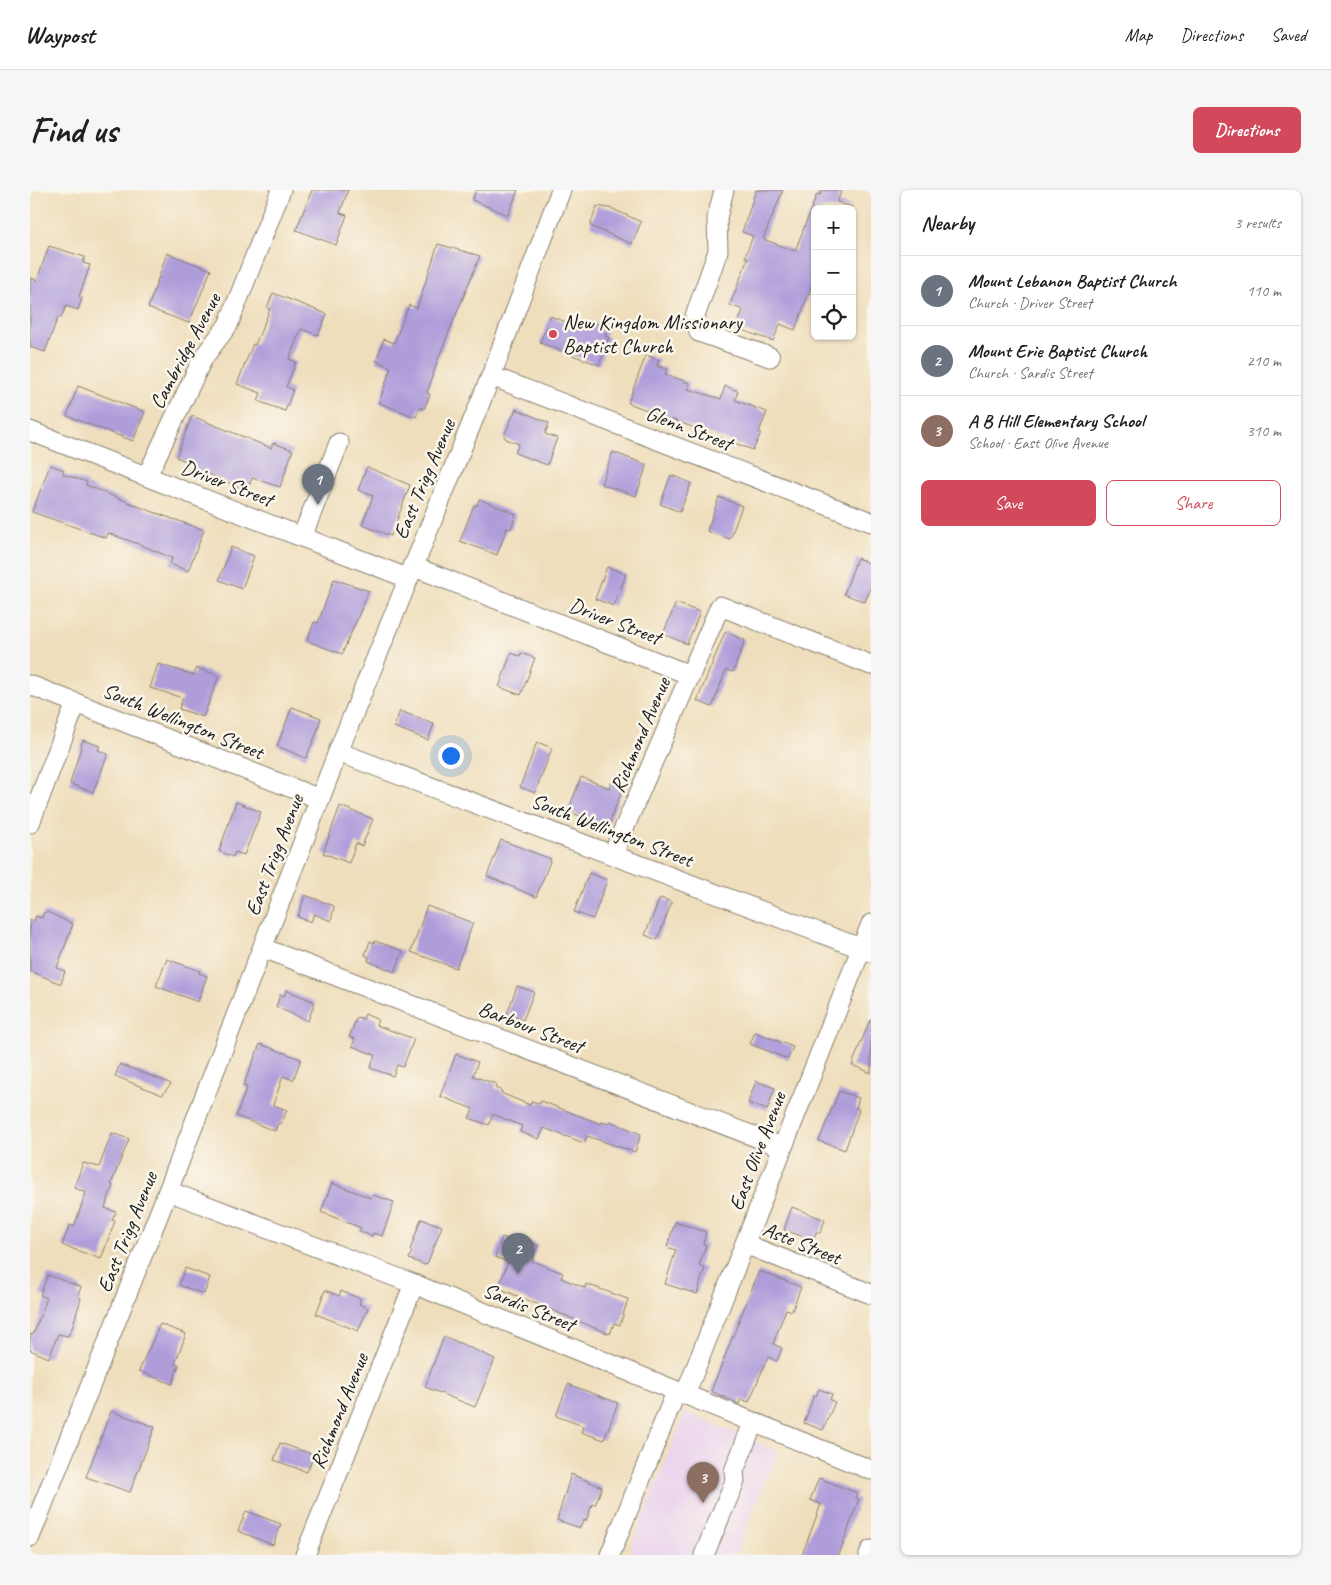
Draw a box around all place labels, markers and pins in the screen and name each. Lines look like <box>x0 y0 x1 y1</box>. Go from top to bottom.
place label: New Kingdom Missionary Baptist Church <box>563 309 743 359</box>
marker: New Kingdom Missionary Baptist Church <box>547 328 559 340</box>
pin: 1 <box>302 464 334 505</box>
pin: 2 <box>502 1233 534 1274</box>
pin: 3 <box>687 1462 719 1503</box>

